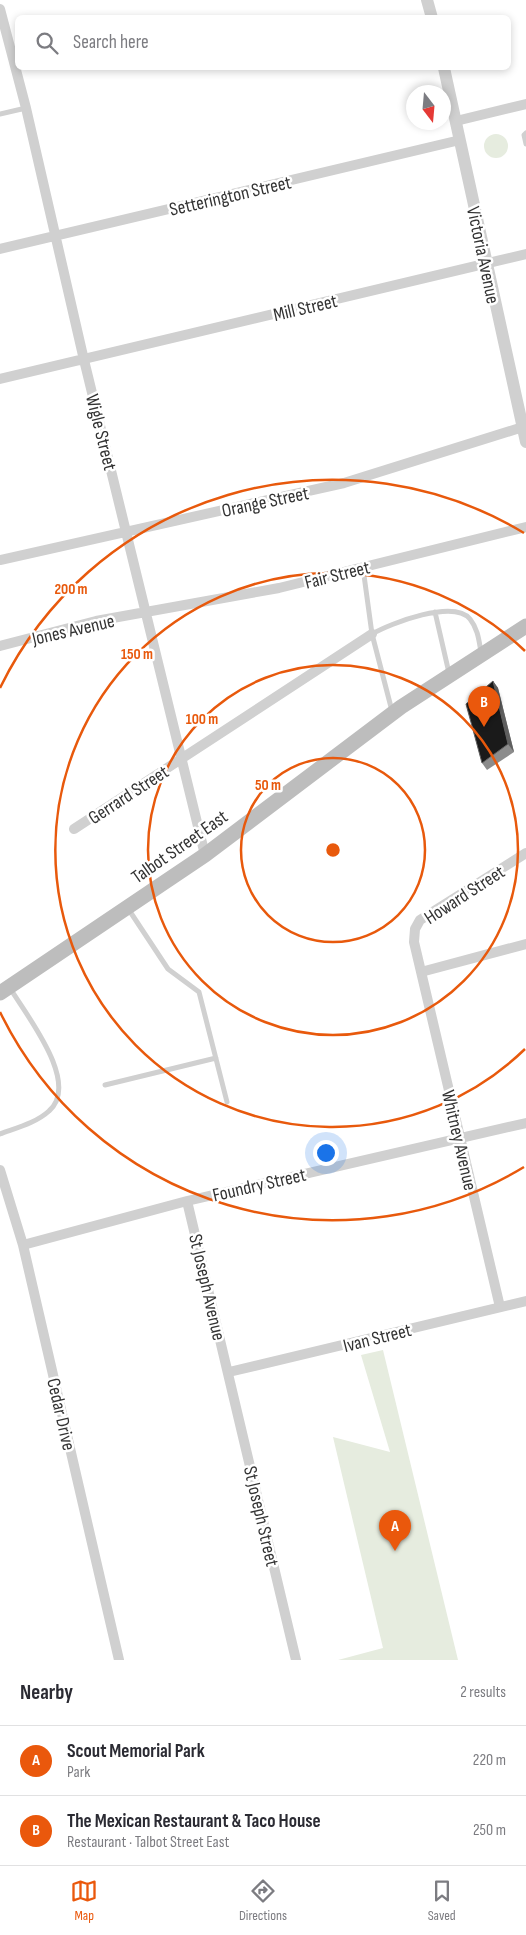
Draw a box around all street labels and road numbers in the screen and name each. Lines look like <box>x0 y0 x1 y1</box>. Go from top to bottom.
street label: Setterington Street <box>167 171 294 222</box>
street label: Victoria Avenue <box>461 205 504 306</box>
street label: Mill Street <box>271 290 340 327</box>
street label: Wigle Street <box>80 392 121 473</box>
street label: Orange Street <box>220 482 311 523</box>
street label: Fair Street <box>302 556 372 595</box>
street label: Jones Avenue <box>29 610 117 651</box>
street label: Gerrard Street <box>84 761 174 830</box>
street label: Talbot Street East <box>127 805 233 889</box>
street label: Howard Street <box>420 861 510 930</box>
street label: Whitney Avenue <box>436 1088 481 1193</box>
street label: Foundry Street <box>211 1164 308 1207</box>
street label: St Joseph Avenue <box>183 1232 230 1343</box>
street label: Ivan Street <box>341 1319 414 1358</box>
street label: Cedar Drive <box>41 1376 80 1453</box>
street label: St Joseph Street <box>238 1464 283 1569</box>

